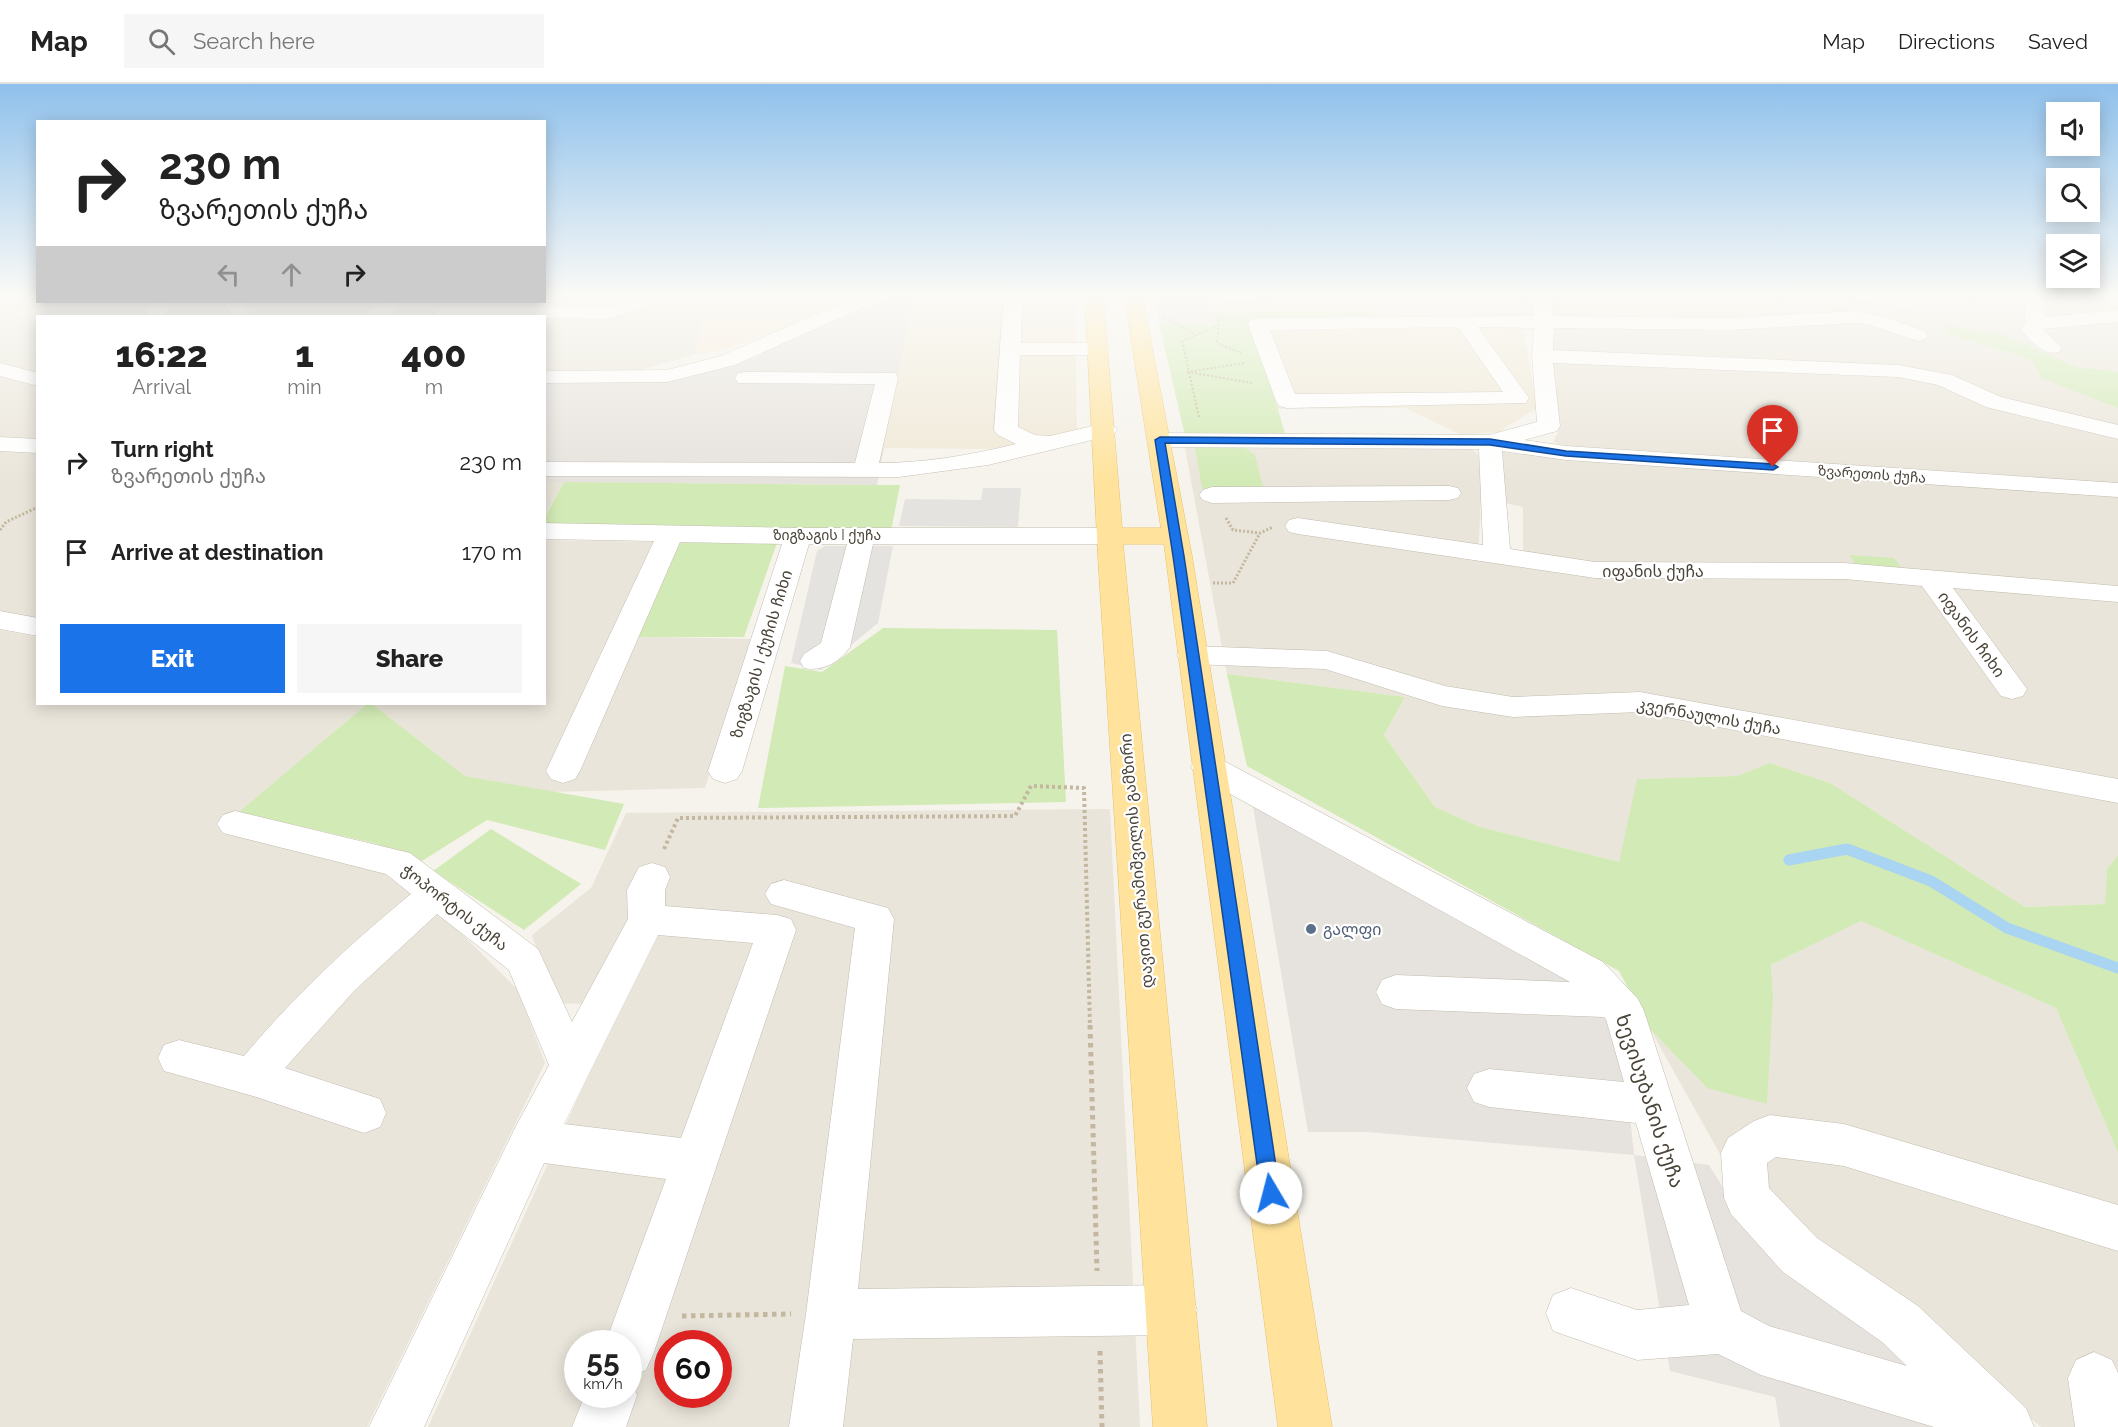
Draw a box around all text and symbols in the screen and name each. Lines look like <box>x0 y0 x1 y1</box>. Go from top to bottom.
search box <box>124 14 544 68</box>
text: Map <box>30 25 88 58</box>
icon: search <box>145 25 178 58</box>
text: Search here <box>193 28 315 54</box>
text: Map <box>1822 29 1865 54</box>
text: Directions <box>1898 29 1995 54</box>
text: Saved <box>2028 29 2088 54</box>
map controls <box>2046 102 2100 288</box>
button: sound <box>2046 102 2100 156</box>
text: 230 m <box>159 140 281 189</box>
icon: right <box>60 144 138 222</box>
button: search <box>2046 168 2100 222</box>
text: ზვარეთის ქუჩა <box>159 194 368 225</box>
button: layers <box>2046 234 2100 288</box>
icon: left <box>212 258 245 291</box>
icon: ahead <box>275 258 308 291</box>
icon: right <box>338 258 371 291</box>
text: 16:22 <box>116 333 208 375</box>
text: 1 <box>295 333 314 375</box>
text: 400 <box>401 333 466 375</box>
text: Arrival <box>132 375 191 399</box>
text: min <box>287 375 322 399</box>
text: m <box>425 375 443 399</box>
pin <box>1747 405 1798 467</box>
icon: arrive <box>1756 414 1789 447</box>
text: Turn right <box>111 436 214 462</box>
icon: right <box>60 446 93 479</box>
text: 230 m <box>459 449 522 475</box>
street label: ზვარეთის ქუჩა <box>1817 462 1927 487</box>
text: ზვარეთის ქუჩა <box>111 464 266 488</box>
street label: ზიგზაგის I ქუჩა <box>773 527 881 544</box>
icon: arrive <box>60 536 93 569</box>
text: Arrive at destination <box>111 539 324 565</box>
text: 170 m <box>462 539 522 565</box>
street label: იფანის ქუჩა <box>1602 562 1704 581</box>
street label: ზიგზაგის I ქუჩის ჩიხი <box>727 568 796 741</box>
street label: იფანის ჩიხი <box>1934 588 2009 681</box>
button: Exit <box>60 624 285 693</box>
button: Share <box>297 624 522 693</box>
street label: კვერნაულის ქუჩა <box>1635 694 1783 740</box>
street label: დავით გურამიშვილის გამზირი <box>1116 733 1158 989</box>
street label: ჭოპორტის ქუჩა <box>398 860 512 955</box>
place label: გალფი <box>1323 920 1381 940</box>
marker: გალფი <box>1304 922 1318 936</box>
street label: ხევისუბანის ქუჩა <box>1611 1011 1689 1191</box>
position arrow <box>1239 1161 1303 1225</box>
speed limit sign: 60 <box>654 1330 732 1408</box>
text: 55 <box>586 1344 620 1379</box>
text: km/h <box>583 1375 623 1393</box>

